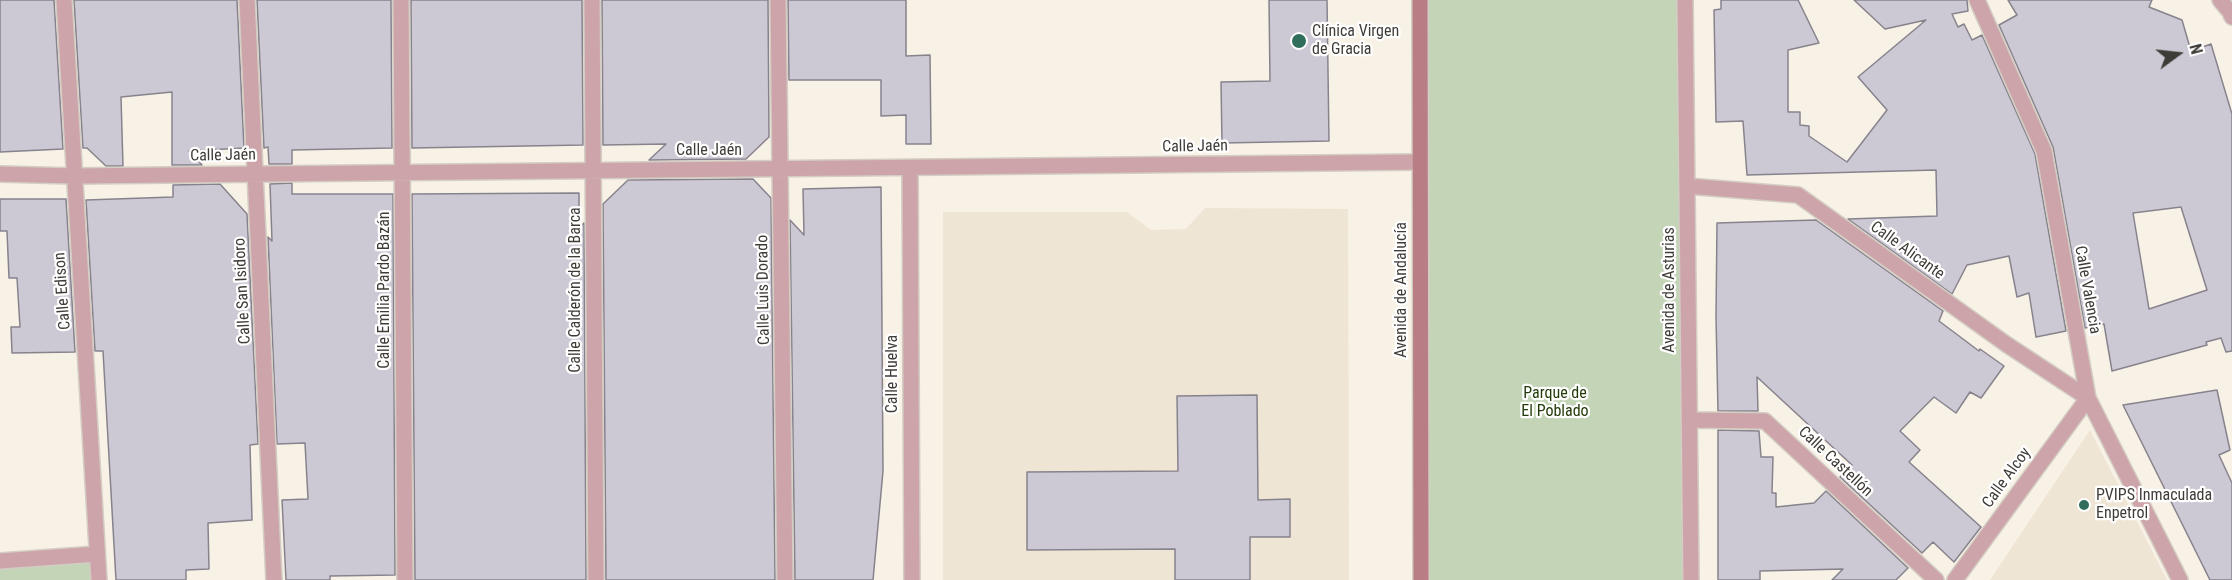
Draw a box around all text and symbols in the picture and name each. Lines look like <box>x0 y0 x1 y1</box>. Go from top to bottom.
place label: Clínica Virgen de Gracia <box>1312 22 1399 60</box>
north arrow <box>2148 24 2208 84</box>
marker: Clínica Virgen de Gracia <box>1290 32 1308 50</box>
text: N <box>2185 42 2206 56</box>
street label: Calle Jaén <box>1162 137 1228 157</box>
street label: Calle Jaén <box>676 141 742 161</box>
street label: Calle Jaén <box>190 146 256 166</box>
street label: Calle Calderón de la Barca <box>566 207 586 373</box>
street label: Calle Emilia Pardo Bazán <box>375 211 395 369</box>
street label: Calle Alicante <box>1866 218 1948 284</box>
street label: Avenida de Andalucía <box>1392 222 1412 358</box>
street label: Avenida de Asturias <box>1660 227 1680 353</box>
street label: Calle Luis Dorado <box>753 235 775 345</box>
street label: Calle San Isidoro <box>231 237 255 345</box>
street label: Calle Valencia <box>2070 244 2104 336</box>
street label: Calle Edison <box>51 252 75 330</box>
street label: Calle Huelva <box>883 335 903 413</box>
park label: Parque de El Poblado <box>1521 384 1589 422</box>
street label: Calle Castellón <box>1794 423 1876 501</box>
street label: Calle Alcoy <box>1979 444 2035 512</box>
place label: PVIPS Inmaculada Enpetrol <box>2096 486 2212 524</box>
marker: PVIPS Inmaculada Enpetrol <box>2077 498 2091 512</box>

